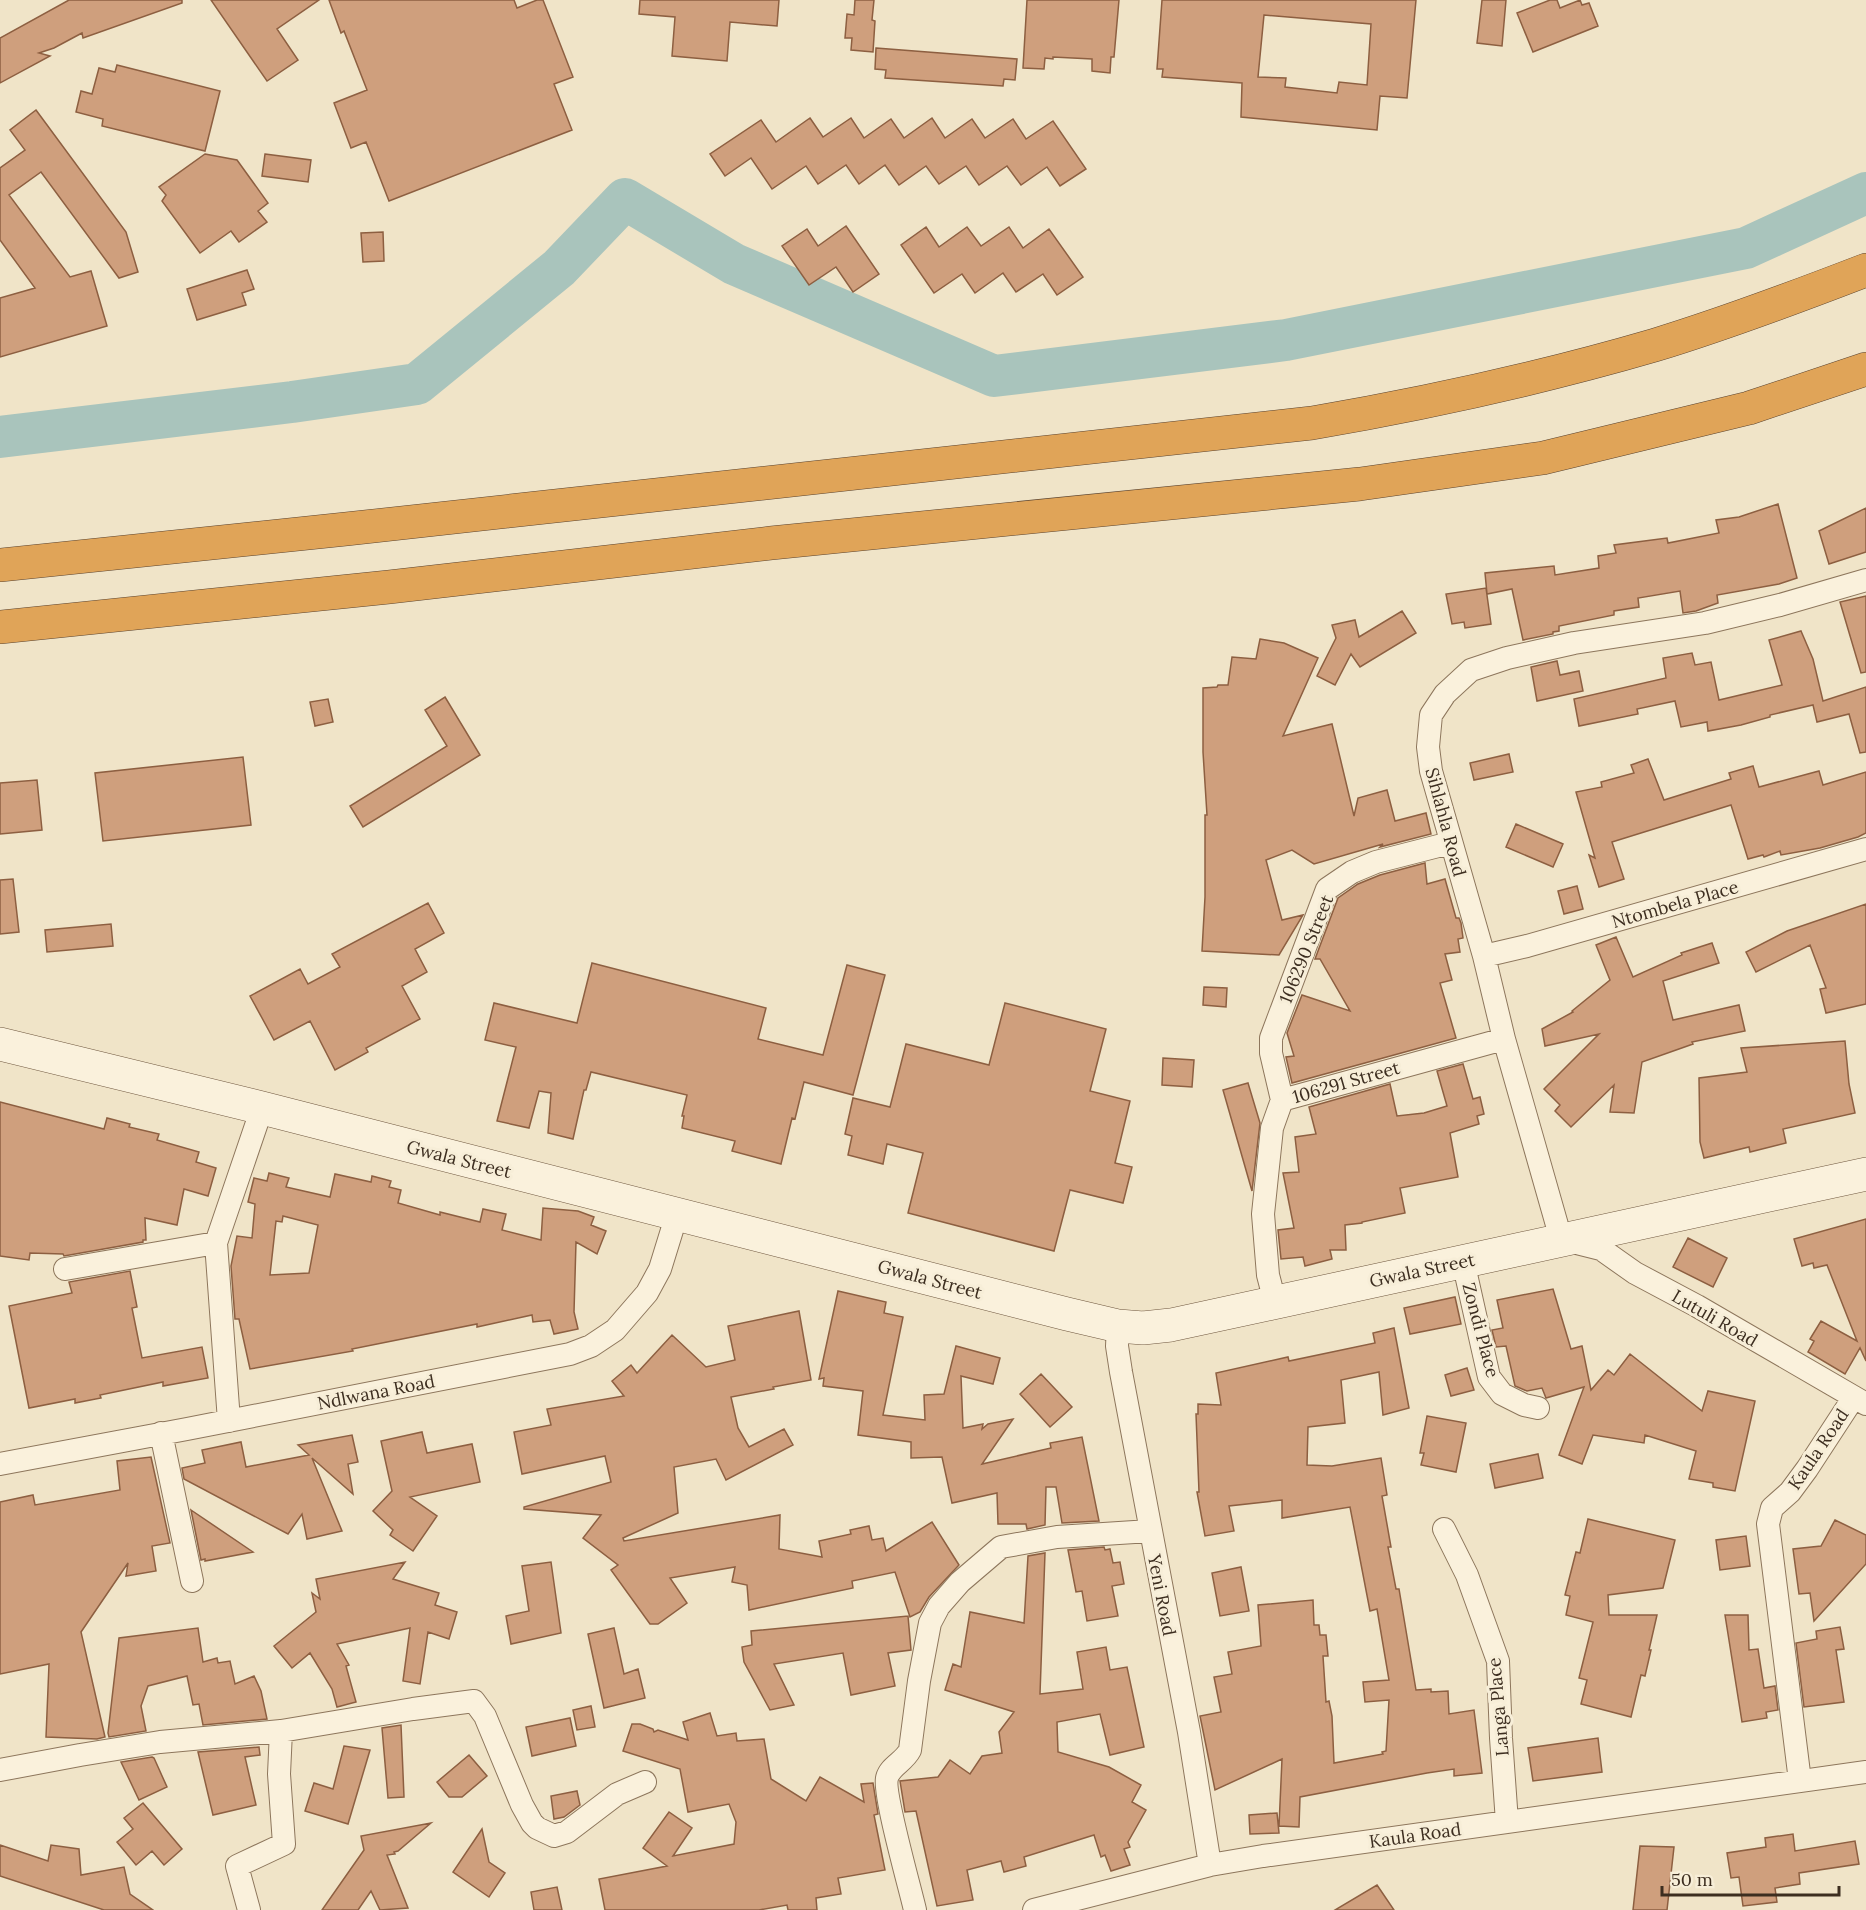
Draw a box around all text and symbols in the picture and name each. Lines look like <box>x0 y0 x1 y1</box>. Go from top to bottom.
street label: Sihlahla Road <box>1420 765 1472 879</box>
street label: Ntombela Place <box>1609 875 1741 933</box>
street label: 106290 Street <box>1274 891 1338 1007</box>
street label: 106291 Street <box>1290 1056 1402 1108</box>
street label: Gwala Street <box>404 1135 514 1183</box>
street label: Gwala Street <box>1367 1248 1477 1292</box>
street label: Gwala Street <box>875 1254 985 1304</box>
street label: Zondi Place <box>1457 1280 1505 1380</box>
street label: Lutuli Road <box>1668 1284 1762 1352</box>
street label: Ndlwana Road <box>315 1369 437 1415</box>
street label: Kaula Road <box>1782 1404 1854 1494</box>
street label: Yeni Road <box>1143 1551 1181 1638</box>
street label: Langa Place <box>1482 1656 1514 1757</box>
street label: Kaula Road <box>1367 1817 1463 1853</box>
scale bar <box>1662 1859 1839 1897</box>
text: 50 m <box>1671 1868 1713 1891</box>

